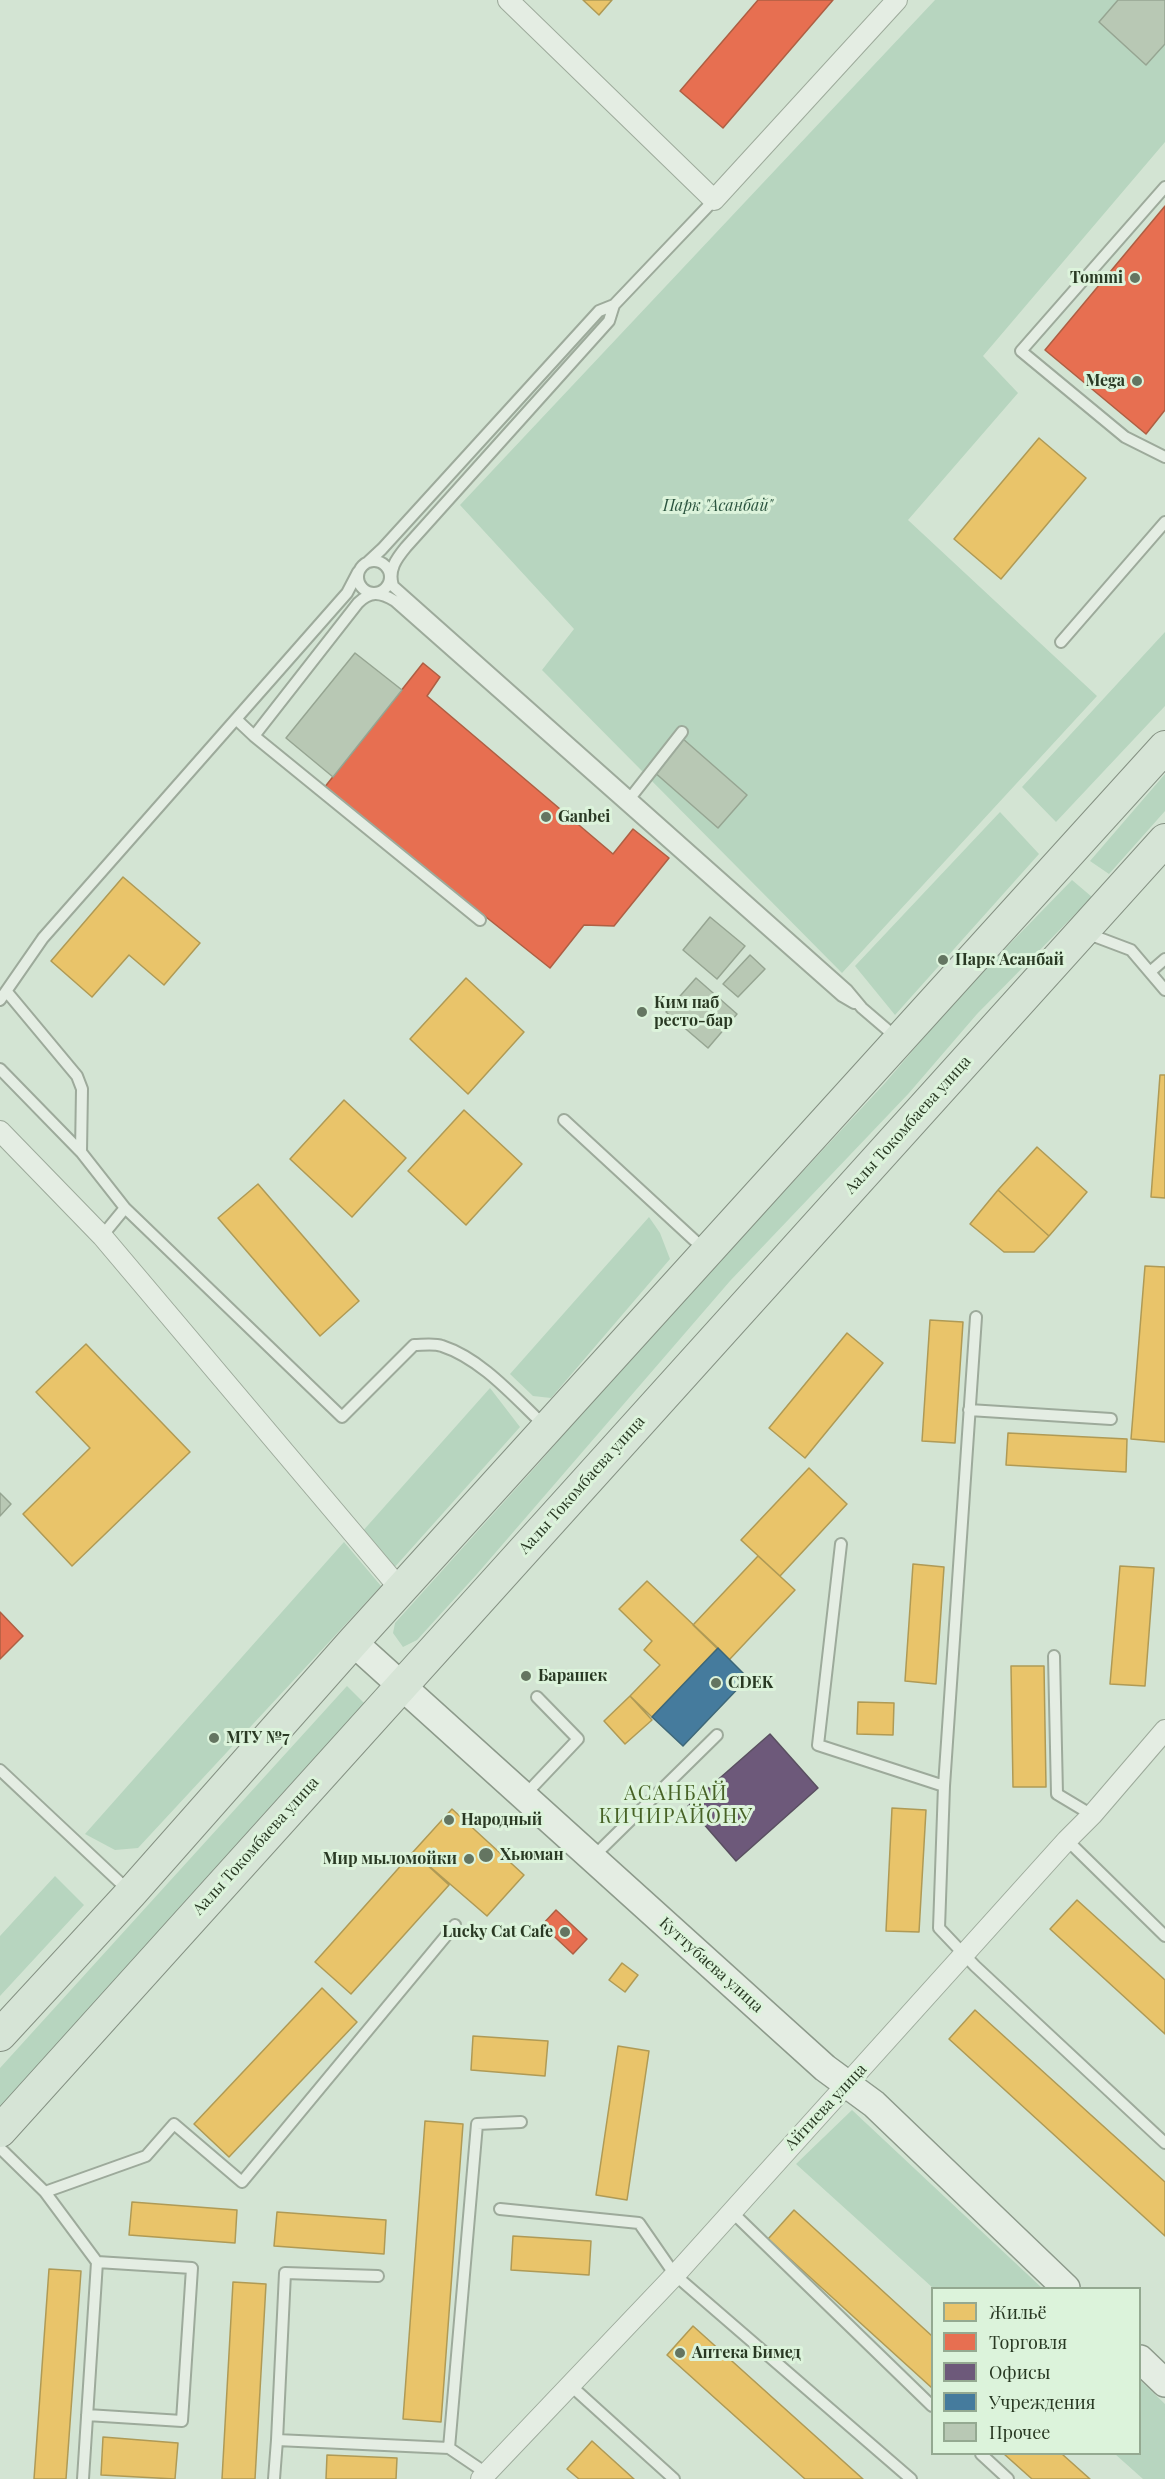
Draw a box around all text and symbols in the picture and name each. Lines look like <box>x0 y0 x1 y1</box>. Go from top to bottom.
place label: Tommi <box>1070 268 1123 288</box>
marker: Tommi <box>1128 271 1142 285</box>
place label: Mega <box>1085 371 1125 391</box>
marker: Mega <box>1130 374 1144 388</box>
park label: Парк "Асанбай" <box>663 496 773 516</box>
place label: Ganbei <box>558 807 610 827</box>
marker: Ganbei <box>539 810 553 824</box>
place label: Парк Асанбай <box>955 950 1064 970</box>
marker: Парк Асанбай <box>936 953 950 967</box>
place label: Ким паб ресто-бар <box>654 993 733 1031</box>
marker: Ким паб ресто-бар <box>635 1005 649 1019</box>
street label: Аалы Токомбаева улица <box>841 1052 975 1198</box>
street label: Аалы Токомбаева улица <box>515 1412 649 1558</box>
place label: Барашек <box>538 1666 607 1686</box>
marker: Барашек <box>519 1669 533 1683</box>
place label: CDEK <box>728 1673 773 1693</box>
marker: CDEK <box>709 1676 723 1690</box>
place label: МТУ №7 <box>226 1728 290 1748</box>
marker: МТУ №7 <box>207 1731 221 1745</box>
street label: Аалы Токомбаева улица <box>189 1773 323 1919</box>
district label: АСАНБАЙ КИЧИРАЙОНУ <box>599 1782 753 1829</box>
place label: Народный <box>461 1810 542 1830</box>
marker: Народный <box>442 1813 456 1827</box>
place label: Хьюман <box>500 1845 564 1865</box>
marker: Хьюман <box>477 1846 495 1864</box>
place label: Мир мыломойки <box>323 1849 457 1869</box>
marker: Мир мыломойки <box>462 1852 476 1866</box>
street label: Куттубаева улица <box>655 1913 767 2017</box>
place label: Lucky Cat Cafe <box>442 1922 553 1942</box>
marker: Lucky Cat Cafe <box>558 1925 572 1939</box>
street label: Айтиева улица <box>781 2060 871 2154</box>
legend <box>931 2287 1141 2455</box>
text: Жильё <box>989 2300 1047 2324</box>
text: Торговля <box>989 2330 1067 2354</box>
place label: Аптека Бимед <box>692 2343 801 2363</box>
marker: Аптека Бимед <box>673 2346 687 2360</box>
text: Офисы <box>989 2360 1050 2384</box>
text: Учреждения <box>989 2390 1095 2414</box>
text: Прочее <box>989 2420 1050 2444</box>

